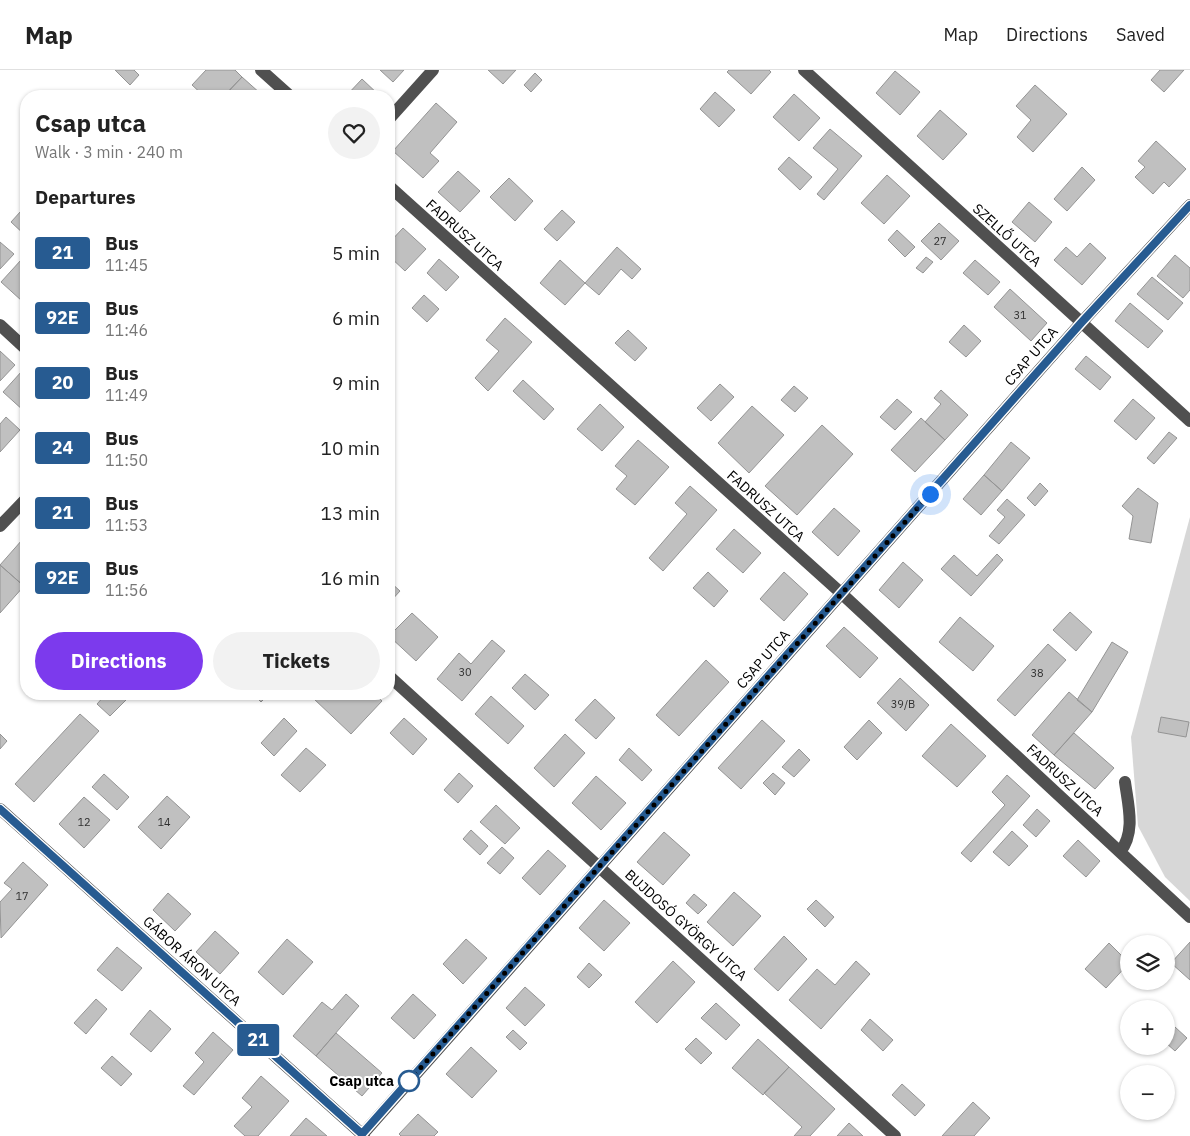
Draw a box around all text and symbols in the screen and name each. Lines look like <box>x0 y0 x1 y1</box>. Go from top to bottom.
text: Map <box>25 19 73 51</box>
text: Map <box>943 23 978 46</box>
text: Directions <box>1006 23 1088 46</box>
text: Saved <box>1116 23 1165 46</box>
text: Csap utca <box>35 107 146 139</box>
button: heart <box>328 107 380 159</box>
text: Walk · 3 min · 240 m <box>35 142 183 162</box>
text: Departures <box>35 185 135 209</box>
street label: FADRUSZ UTCA <box>422 195 508 275</box>
street label: SZELLŐ UTCA <box>969 199 1046 271</box>
text: Bus <box>105 231 139 255</box>
house number: 27 <box>933 234 947 248</box>
text: 21 <box>52 241 73 264</box>
text: 5 min <box>332 241 380 265</box>
text: 11:45 <box>105 255 148 275</box>
text: Bus <box>105 296 139 320</box>
text: 92E <box>46 306 79 329</box>
text: 6 min <box>332 306 380 330</box>
house number: 31 <box>1013 308 1027 322</box>
text: 11:46 <box>105 320 148 340</box>
street label: CSAP UTCA <box>1000 323 1062 389</box>
text: Bus <box>105 361 139 385</box>
text: 20 <box>52 371 73 394</box>
text: 9 min <box>332 371 380 395</box>
text: 11:49 <box>105 385 148 405</box>
text: Bus <box>105 426 139 450</box>
text: 24 <box>52 436 73 459</box>
text: 10 min <box>321 436 380 460</box>
text: 11:50 <box>105 450 148 470</box>
street label: FADRUSZ UTCA <box>723 466 809 546</box>
your location <box>918 482 943 507</box>
text: Bus <box>105 491 139 515</box>
text: 21 <box>52 501 73 524</box>
text: 13 min <box>321 501 380 525</box>
text: 11:53 <box>105 515 148 535</box>
text: Bus <box>105 556 139 580</box>
text: 92E <box>46 566 79 589</box>
text: 16 min <box>321 566 380 590</box>
text: 11:56 <box>105 580 148 600</box>
street label: CSAP UTCA <box>732 626 794 692</box>
button: Directions <box>35 632 203 690</box>
button: Tickets <box>213 632 380 690</box>
house number: 30 <box>458 665 472 679</box>
house number: 38 <box>1030 666 1044 680</box>
house number: 39/B <box>891 697 915 711</box>
street label: FADRUSZ UTCA <box>1023 740 1107 820</box>
house number: 12 <box>77 815 91 829</box>
house number: 14 <box>157 815 171 829</box>
street label: BUJDOSÓ GYÖRGY UTCA <box>621 865 751 985</box>
house number: 17 <box>15 889 29 903</box>
street label: GÁBOR ÁRON UTCA <box>139 911 245 1010</box>
map controls <box>1120 935 1175 1120</box>
button: layers <box>1120 935 1175 990</box>
button: + <box>1120 1000 1175 1055</box>
line badge: 21 <box>236 1024 280 1056</box>
text: 21 <box>247 1028 269 1051</box>
button: − <box>1120 1065 1175 1120</box>
marker: Csap utca <box>398 1070 420 1092</box>
place label: Csap utca <box>329 1072 394 1090</box>

